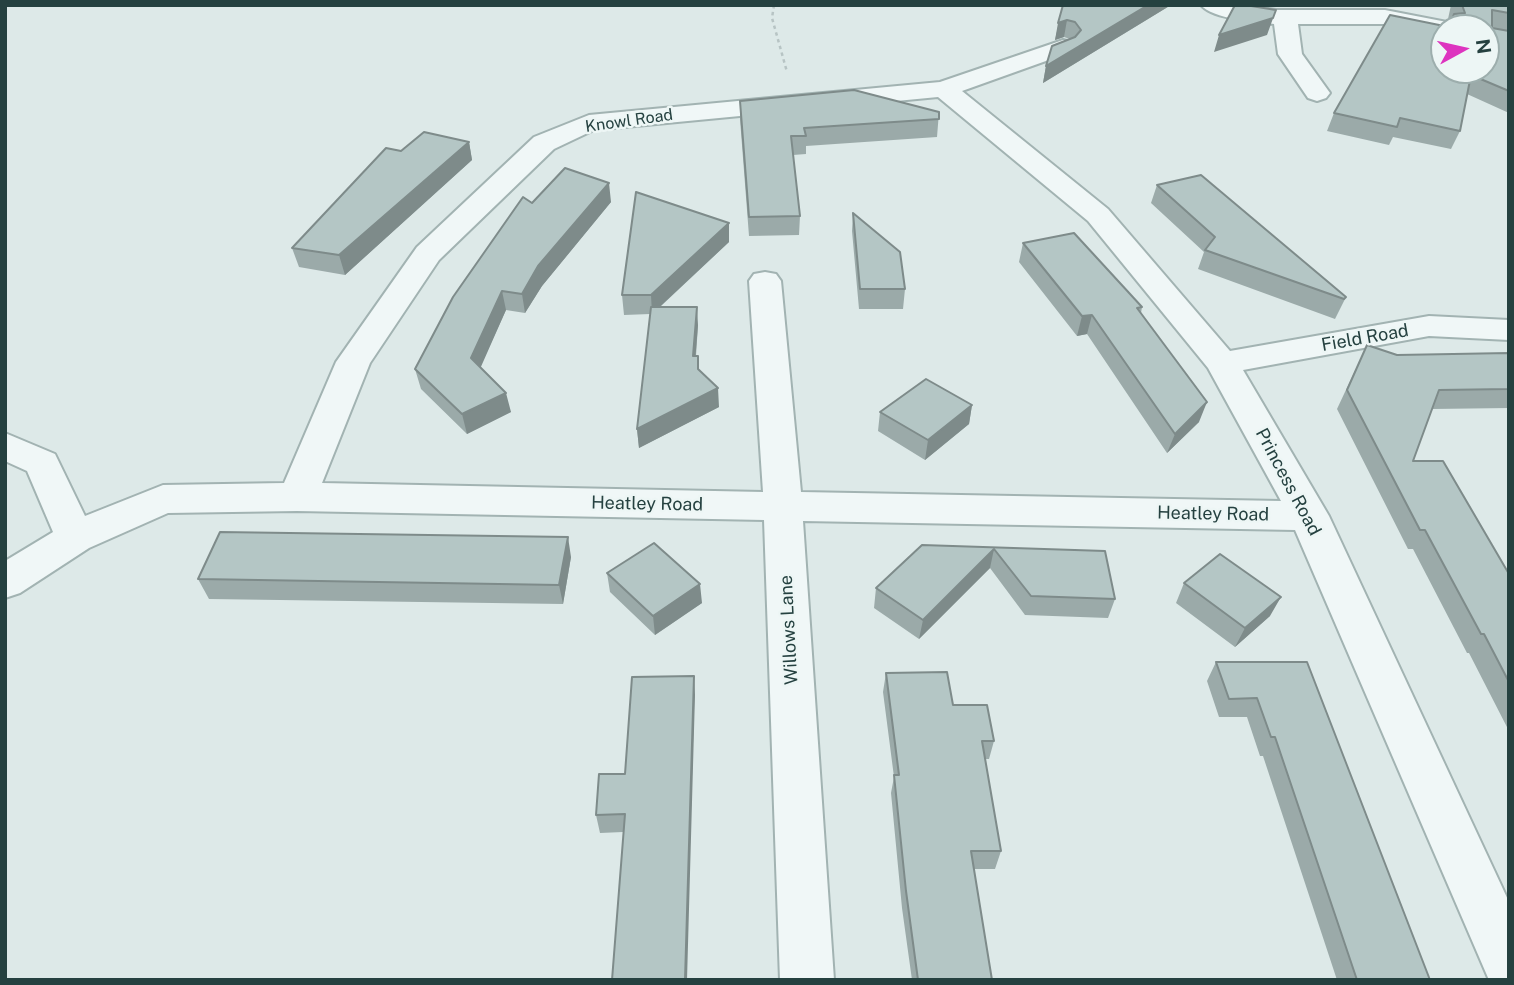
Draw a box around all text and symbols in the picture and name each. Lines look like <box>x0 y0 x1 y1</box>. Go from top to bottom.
north arrow <box>1430 14 1500 84</box>
text: N <box>1472 37 1496 55</box>
street label: Knowl Road <box>584 105 674 137</box>
street label: Field Road <box>1320 320 1410 356</box>
street label: Princess Road <box>1251 425 1325 539</box>
street label: Heatley Road <box>591 492 703 516</box>
street label: Heatley Road <box>1157 502 1269 526</box>
street label: Willows Lane <box>775 575 803 685</box>

